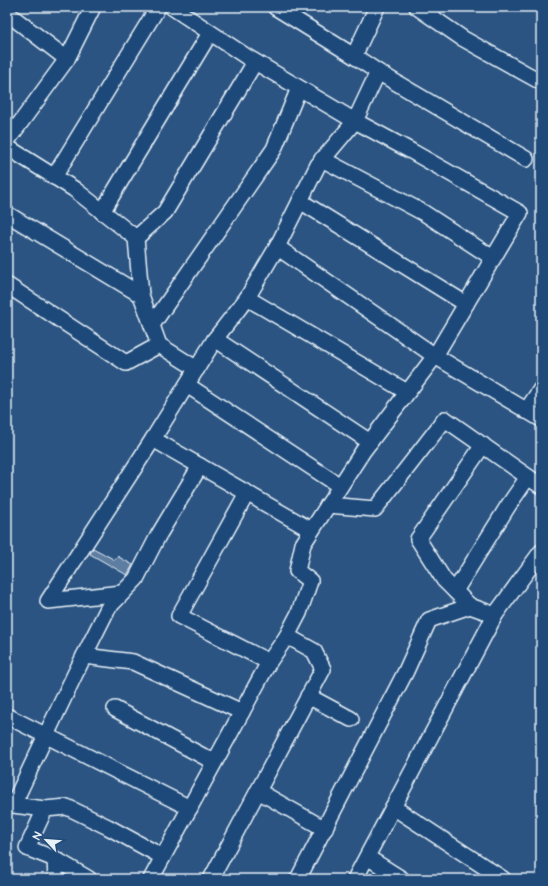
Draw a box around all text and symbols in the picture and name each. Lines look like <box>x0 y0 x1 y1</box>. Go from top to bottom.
north arrow <box>26 820 66 860</box>
text: N <box>29 829 46 842</box>

